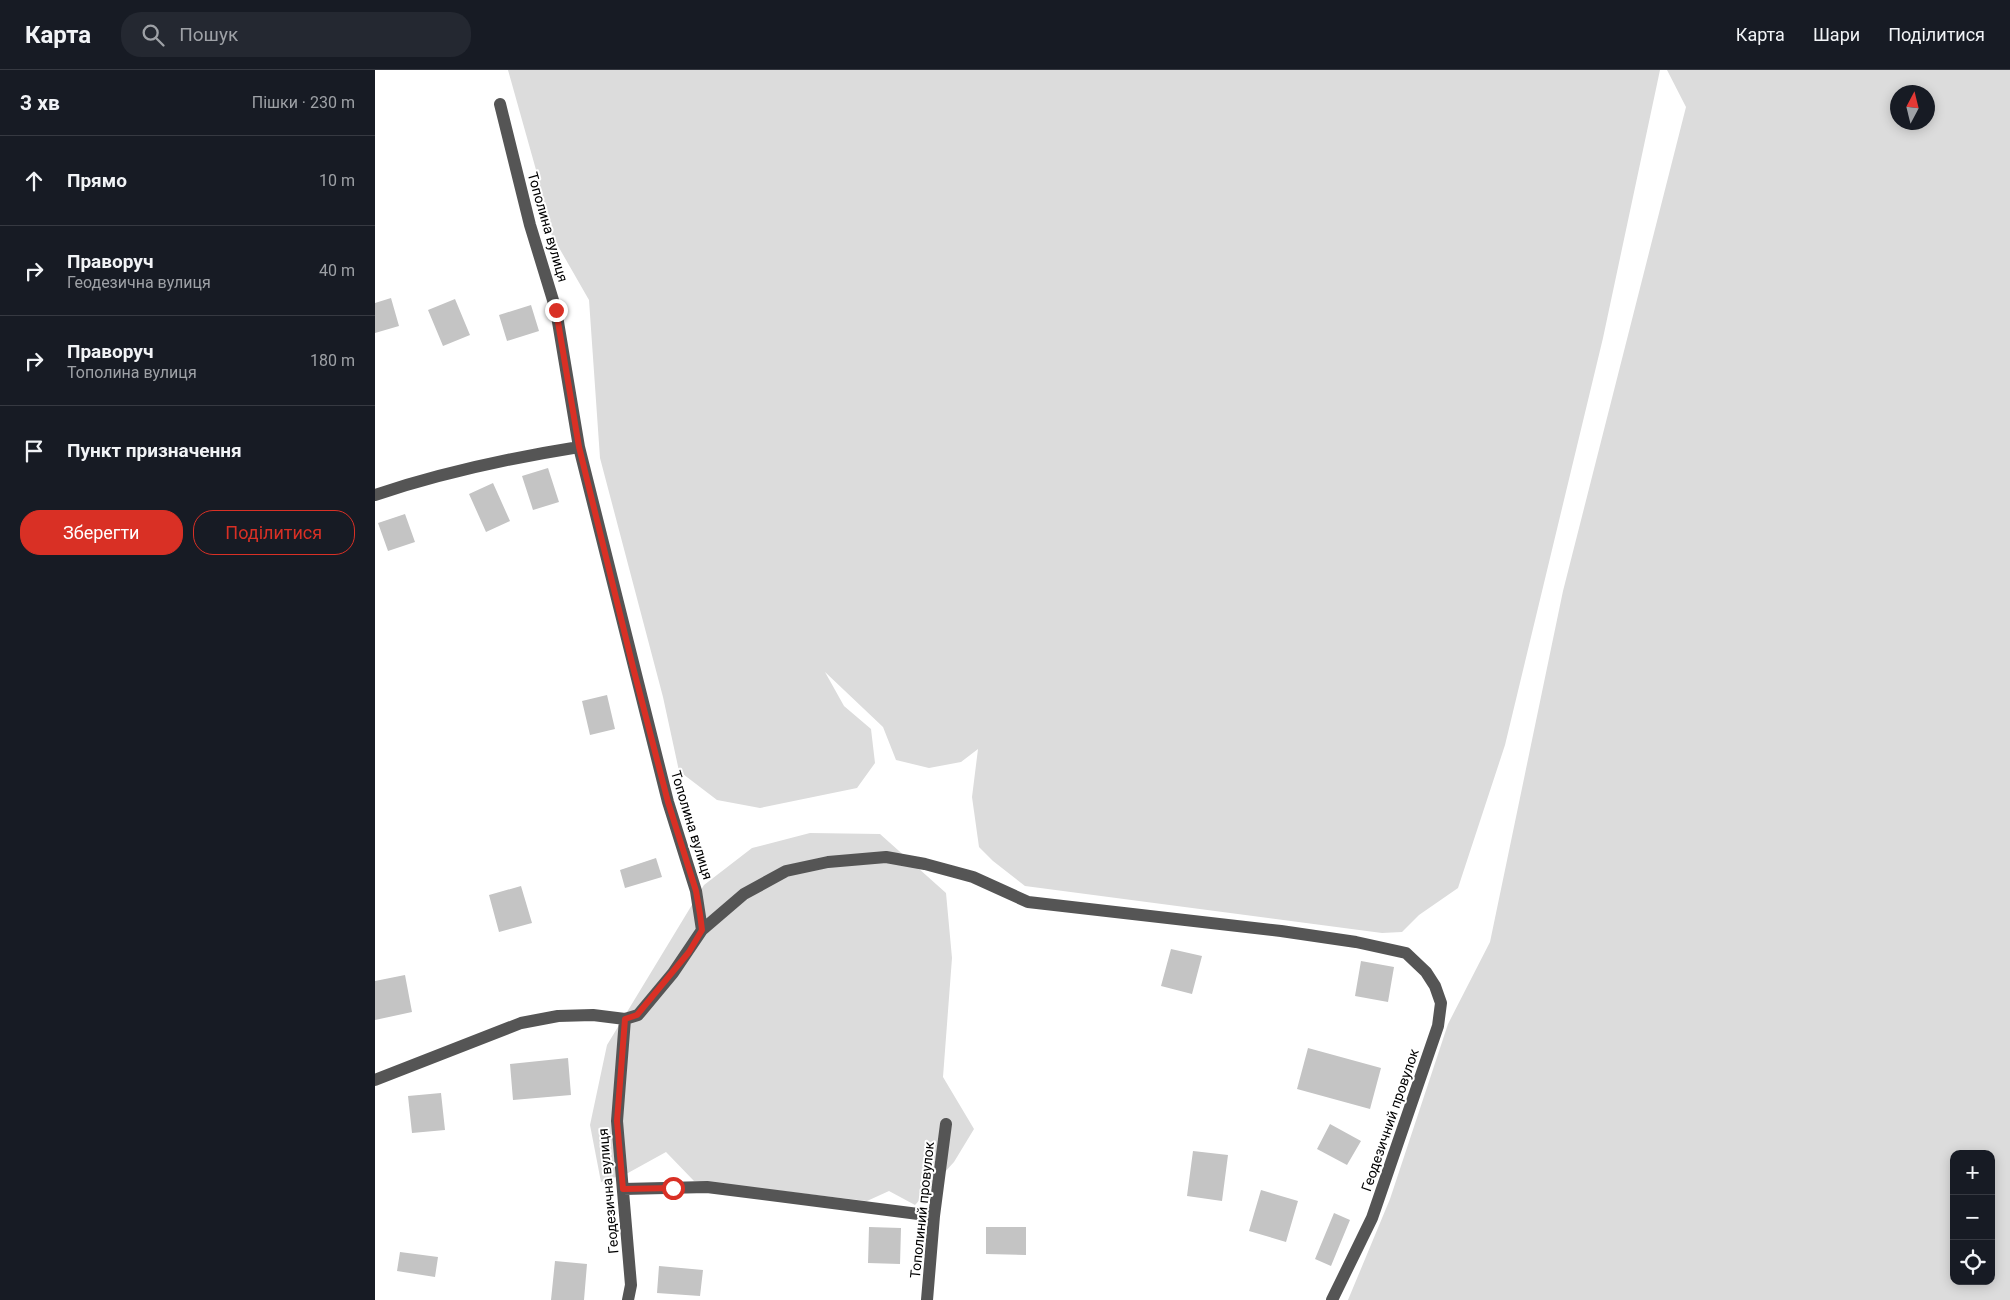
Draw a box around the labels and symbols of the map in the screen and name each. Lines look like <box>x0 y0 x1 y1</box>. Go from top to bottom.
north arrow <box>1890 85 1935 130</box>
street label: Тополина вулиця <box>525 170 571 284</box>
route end <box>545 299 568 322</box>
street label: Тополина вулиця <box>668 768 716 882</box>
street label: Геодезичний провулок <box>1358 1046 1422 1193</box>
street label: Геодезична вулиця <box>595 1128 621 1254</box>
street label: Тополиний провулок <box>907 1140 937 1279</box>
route start <box>662 1177 685 1200</box>

